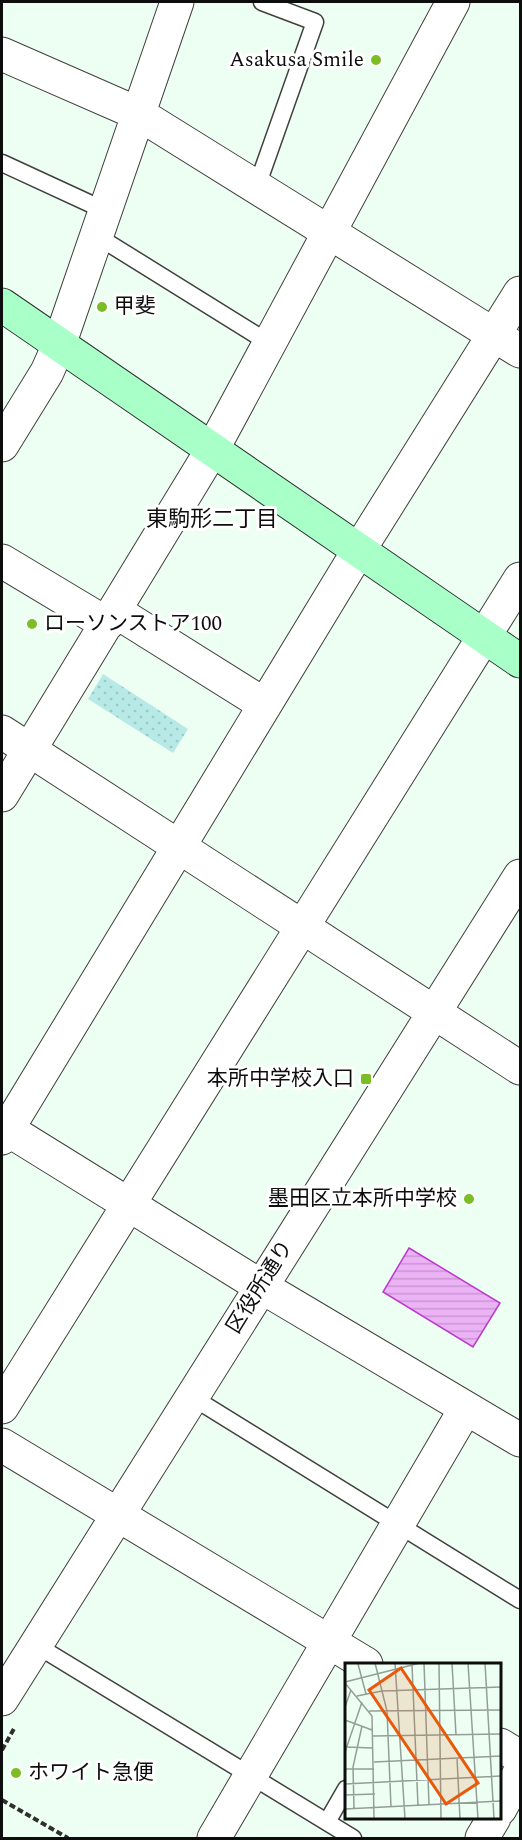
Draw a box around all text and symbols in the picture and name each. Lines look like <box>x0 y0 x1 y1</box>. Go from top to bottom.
place label: Asakusa Smile <box>229 44 364 76</box>
marker: Asakusa Smile <box>369 53 383 67</box>
place label: 甲斐 <box>114 291 156 323</box>
marker: 甲斐 <box>95 300 109 314</box>
district label: 東駒形二丁目 <box>146 503 278 536</box>
place label: ローソンストア100 <box>44 608 222 640</box>
marker: ローソンストア100 <box>25 617 39 631</box>
place label: 本所中学校入口 <box>207 1063 354 1095</box>
marker: 本所中学校入口 <box>359 1072 373 1086</box>
place label: 墨田区立本所中学校 <box>268 1183 457 1215</box>
marker: 墨田区立本所中学校 <box>462 1192 476 1206</box>
street label: 区役所通り <box>219 1234 301 1340</box>
inset map <box>345 1663 501 1819</box>
place label: ホワイト急便 <box>28 1757 154 1789</box>
marker: ホワイト急便 <box>9 1766 23 1780</box>

